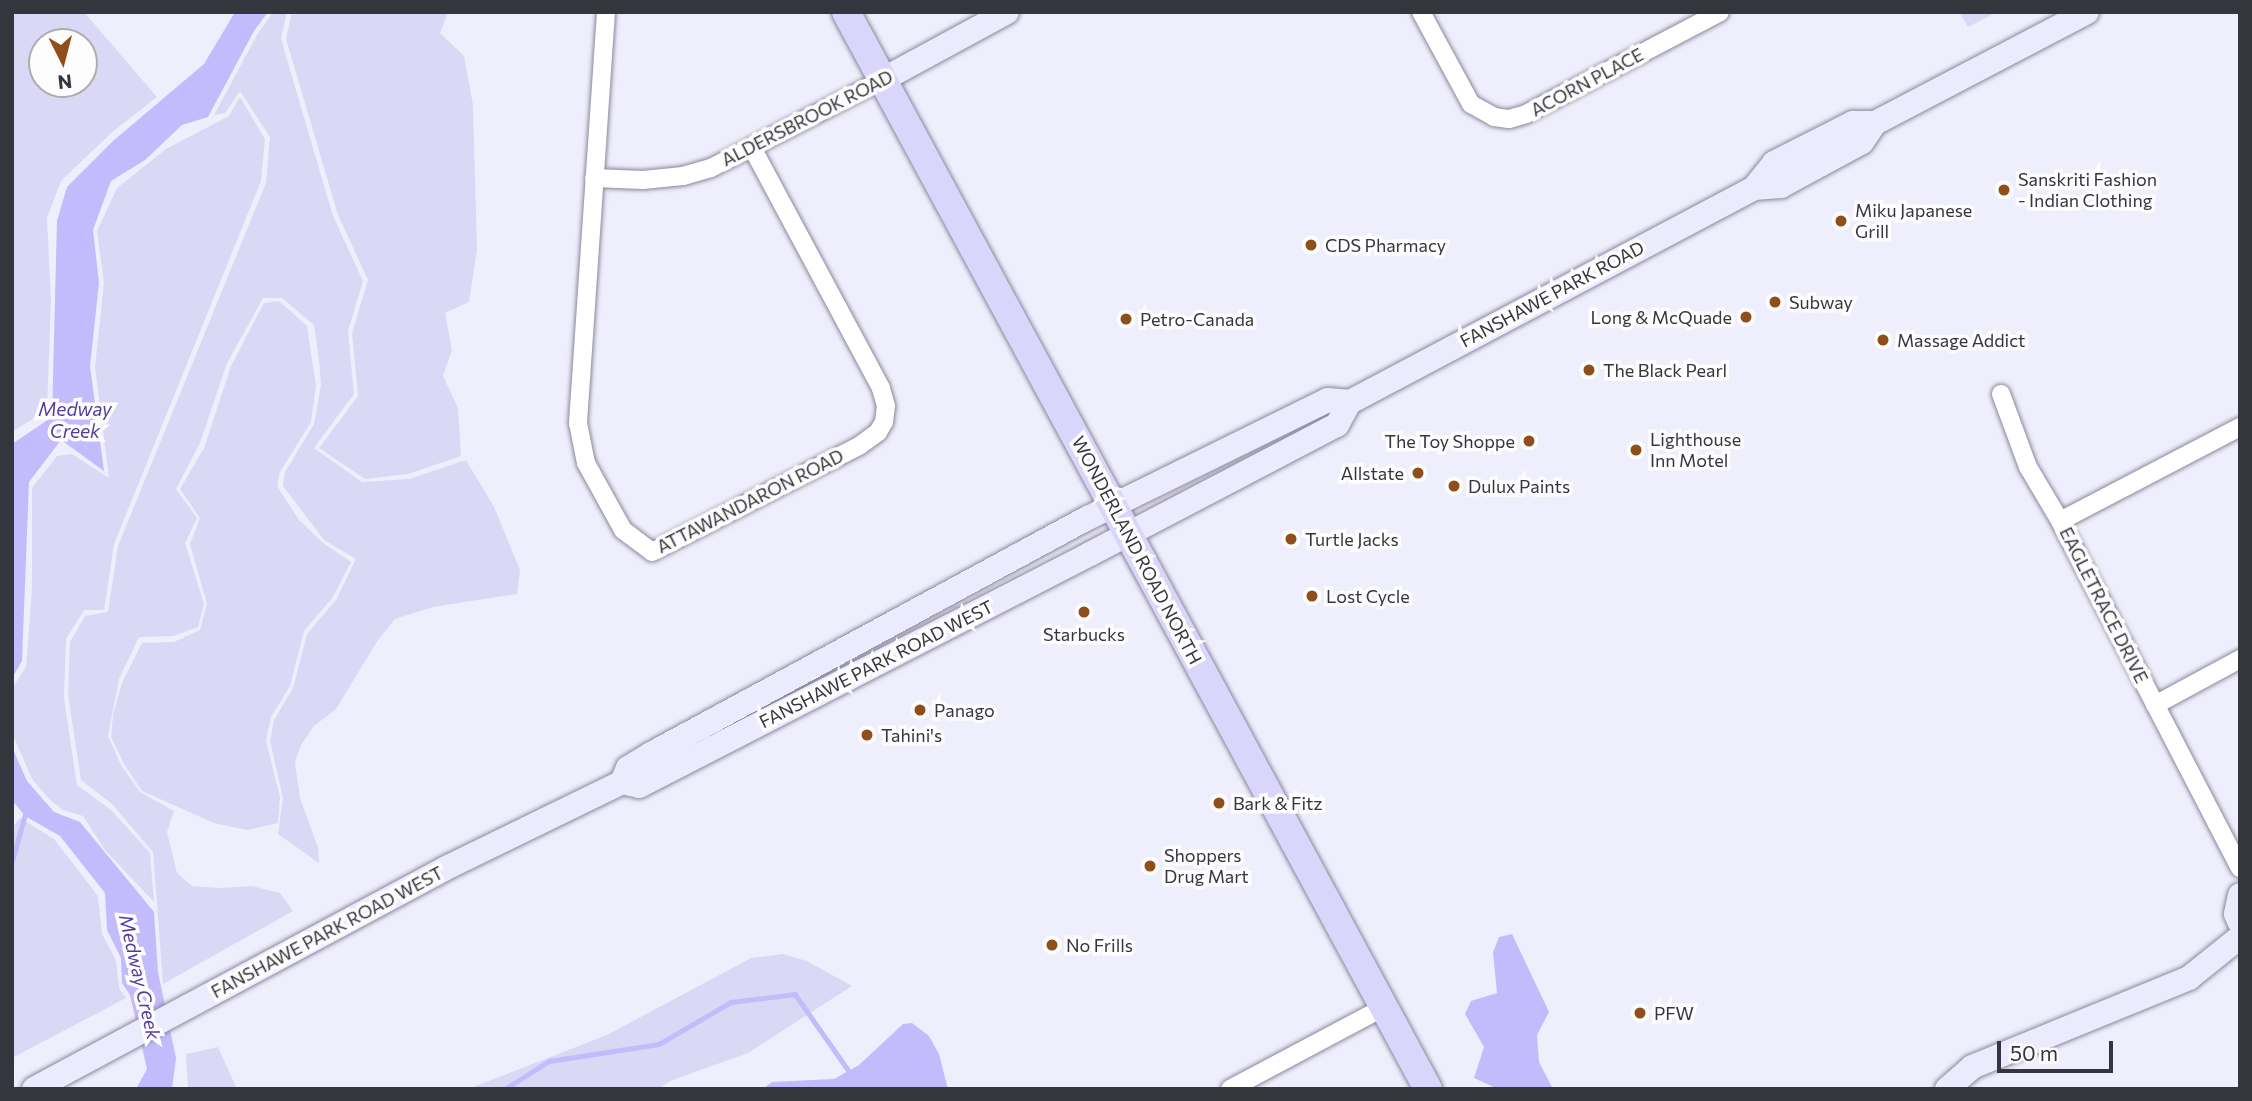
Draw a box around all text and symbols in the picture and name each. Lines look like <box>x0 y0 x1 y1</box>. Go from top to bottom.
north arrow <box>28 28 98 98</box>
street label: ACORN PLACE <box>1527 43 1647 121</box>
street label: ALDERSBROOK ROAD <box>718 65 896 171</box>
text: N <box>57 70 73 95</box>
place label: Sanskriti Fashion - Indian Clothing <box>2018 169 2157 212</box>
marker: Sanskriti Fashion - Indian Clothing <box>1996 182 2012 198</box>
place label: Miku Japanese Grill <box>1855 200 1972 242</box>
marker: Miku Japanese Grill <box>1833 213 1849 229</box>
place label: CDS Pharmacy <box>1325 234 1446 256</box>
street label: FANSHAWE PARK ROAD <box>1456 236 1648 352</box>
marker: CDS Pharmacy <box>1303 237 1319 253</box>
place label: Subway <box>1789 291 1853 313</box>
marker: Subway <box>1767 294 1783 310</box>
place label: Long & McQuade <box>1591 306 1732 328</box>
place label: Petro-Canada <box>1140 308 1254 330</box>
marker: Long & McQuade <box>1738 309 1754 325</box>
marker: Petro-Canada <box>1118 311 1134 327</box>
place label: Massage Addict <box>1897 329 2025 351</box>
marker: Massage Addict <box>1875 332 1891 348</box>
place label: The Black Pearl <box>1603 359 1727 381</box>
marker: The Black Pearl <box>1581 362 1597 378</box>
water label: Medway Creek <box>38 398 112 442</box>
place label: Lighthouse Inn Motel <box>1650 429 1741 472</box>
place label: The Toy Shoppe <box>1384 430 1515 452</box>
street label: WONDERLAND ROAD NORTH <box>1068 432 1206 668</box>
marker: The Toy Shoppe <box>1521 433 1537 449</box>
marker: Lighthouse Inn Motel <box>1628 442 1644 458</box>
street label: ATTAWANDARON ROAD <box>653 444 847 558</box>
place label: Allstate <box>1341 462 1404 484</box>
marker: Allstate <box>1410 465 1426 481</box>
place label: Dulux Paints <box>1468 475 1570 497</box>
marker: Dulux Paints <box>1446 478 1462 494</box>
street label: EAGLETRACE DRIVE <box>2055 523 2153 687</box>
place label: Turtle Jacks <box>1305 528 1399 550</box>
marker: Turtle Jacks <box>1283 531 1299 547</box>
place label: Lost Cycle <box>1326 585 1410 607</box>
marker: Lost Cycle <box>1304 588 1320 604</box>
street label: FANSHAWE PARK ROAD WEST <box>755 595 997 733</box>
marker: Starbucks <box>1076 604 1092 620</box>
place label: Starbucks <box>1043 623 1125 645</box>
place label: Panago <box>934 699 995 721</box>
marker: Panago <box>912 702 928 718</box>
place label: Tahini's <box>881 724 942 746</box>
marker: Tahini's <box>859 727 875 743</box>
place label: Bark & Fitz <box>1233 792 1322 814</box>
marker: Bark & Fitz <box>1211 795 1227 811</box>
place label: Shoppers Drug Mart <box>1164 845 1249 888</box>
marker: Shoppers Drug Mart <box>1142 858 1158 874</box>
street label: FANSHAWE PARK ROAD WEST <box>207 862 447 1002</box>
water label: Medway Creek <box>115 912 165 1042</box>
place label: No Frills <box>1066 934 1133 956</box>
marker: No Frills <box>1044 937 1060 953</box>
place label: PFW <box>1654 1002 1694 1024</box>
marker: PFW <box>1632 1005 1648 1021</box>
scale bar <box>2000 1028 2116 1072</box>
text: 50 m <box>2010 1040 2058 1065</box>

